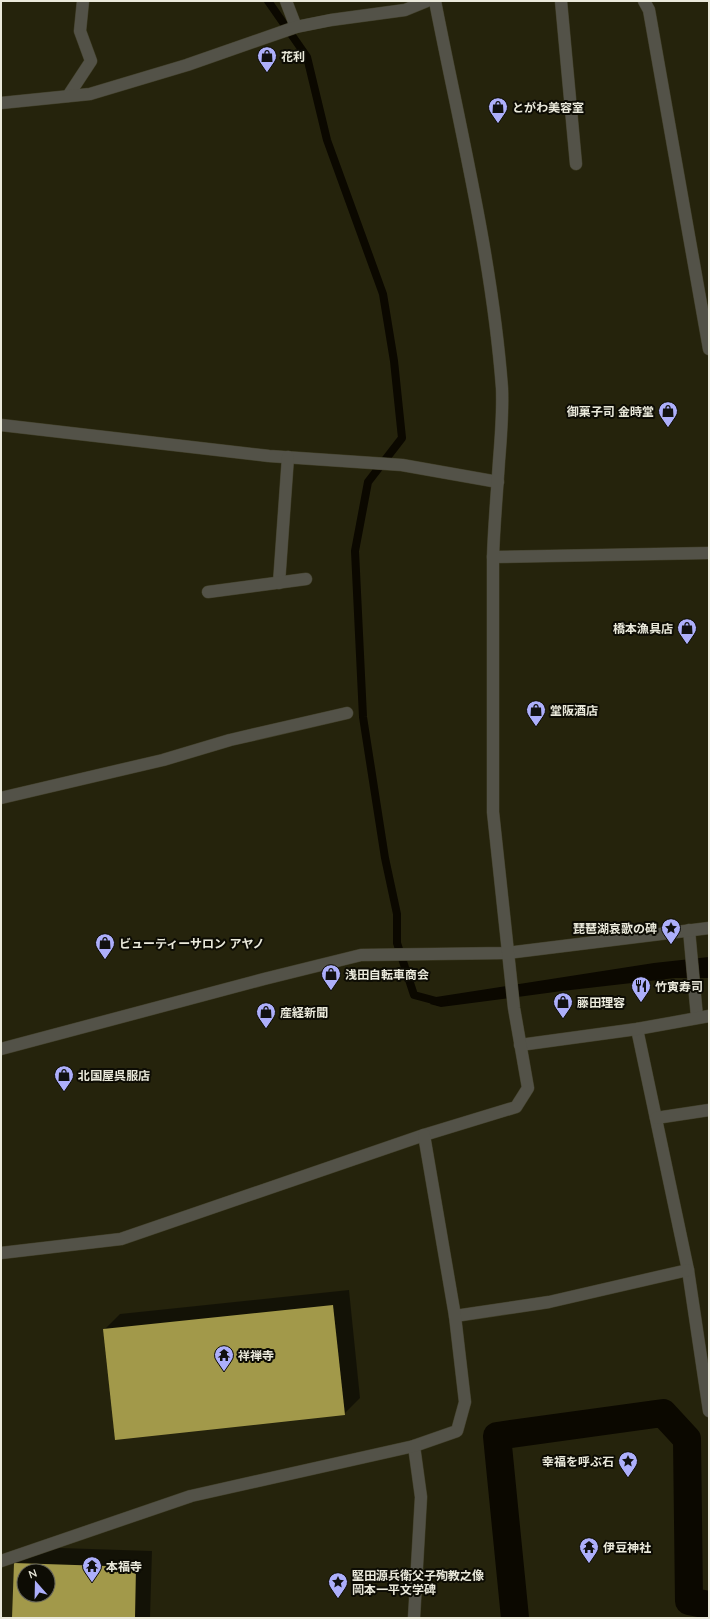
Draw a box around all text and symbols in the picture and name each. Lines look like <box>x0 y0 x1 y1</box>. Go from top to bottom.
shop icon: 花利 <box>256 45 278 73</box>
place label: 花利 <box>281 49 305 64</box>
shop icon: とがわ美容室 <box>487 96 509 124</box>
place label: とがわ美容室 <box>512 100 584 115</box>
shop icon: 御菓子司 金時堂 <box>657 400 679 428</box>
place label: 御菓子司 金時堂 <box>567 404 654 419</box>
shop icon: 橋本漁具店 <box>676 617 698 645</box>
place label: 橋本漁具店 <box>613 621 673 636</box>
shop icon: 堂阪酒店 <box>525 699 547 727</box>
place label: 堂阪酒店 <box>550 703 598 718</box>
place icon: 琵琶湖哀歌の碑 <box>660 917 682 945</box>
place label: 琵琶湖哀歌の碑 <box>573 921 657 936</box>
shop icon: ビューティーサロン アヤノ <box>94 932 116 960</box>
place label: ビューティーサロン アヤノ <box>119 936 264 951</box>
shop icon: 浅田自転車商会 <box>320 963 342 991</box>
place label: 浅田自転車商会 <box>345 967 429 982</box>
restaurant icon: 竹寅寿司 <box>630 975 652 1003</box>
place label: 竹寅寿司 <box>655 979 703 994</box>
shop icon: 藤田理容 <box>552 991 574 1019</box>
place label: 藤田理容 <box>577 995 625 1010</box>
shop icon: 産経新聞 <box>255 1001 277 1029</box>
place label: 産経新聞 <box>280 1005 328 1020</box>
shop icon: 北国屋呉服店 <box>53 1064 75 1092</box>
place label: 北国屋呉服店 <box>78 1068 150 1083</box>
temple icon: 祥禅寺 <box>213 1344 235 1372</box>
place label: 祥禅寺 <box>238 1348 274 1363</box>
place icon: 幸福を呼ぶ石 <box>617 1450 639 1478</box>
place label: 幸福を呼ぶ石 <box>542 1454 614 1469</box>
temple icon: 伊豆神社 <box>578 1536 600 1564</box>
place label: 伊豆神社 <box>603 1540 651 1555</box>
temple icon: 本福寺 <box>81 1555 103 1583</box>
place label: 本福寺 <box>106 1559 142 1574</box>
north arrow <box>16 1563 56 1603</box>
text: N <box>26 1566 39 1582</box>
place label: 堅田源兵衛父子殉教之像 岡本一平文学碑 <box>352 1568 484 1597</box>
place icon: 堅田源兵衛父子殉教之像 岡本一平文学碑 <box>327 1571 349 1599</box>

